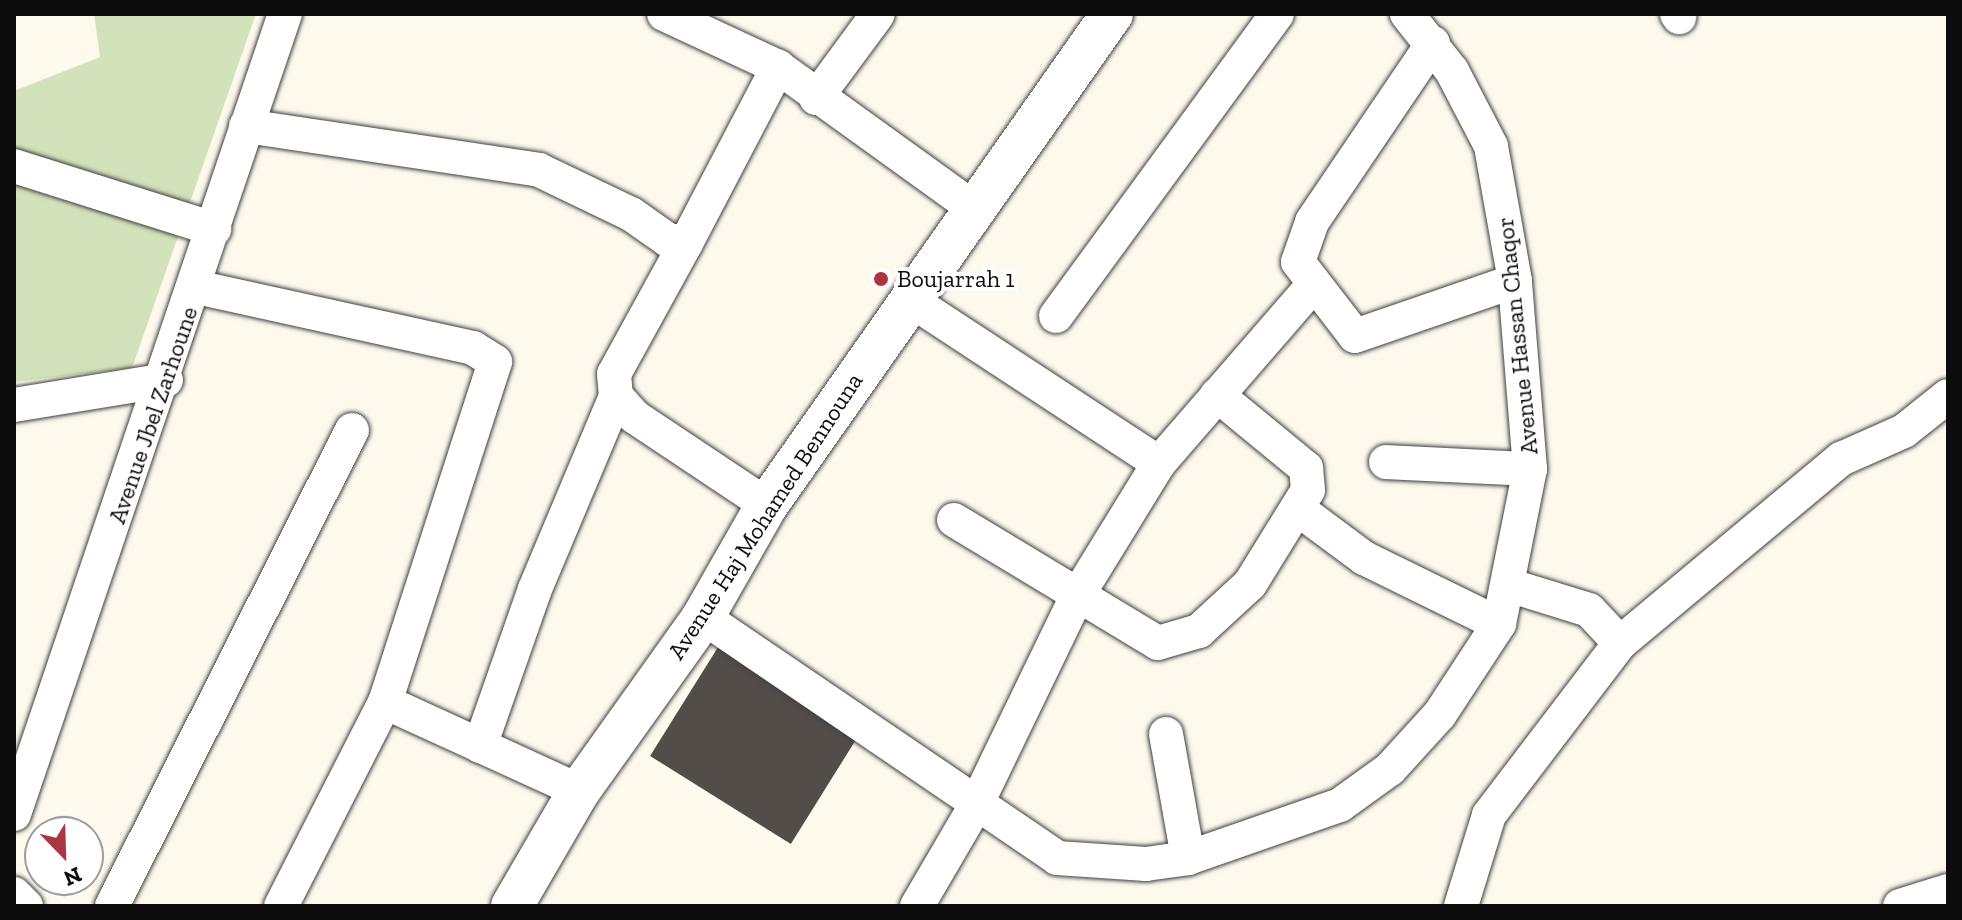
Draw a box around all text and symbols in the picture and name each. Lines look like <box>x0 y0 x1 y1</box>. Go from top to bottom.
street label: Avenue Hassan Chaqor <box>1490 216 1544 456</box>
place label: Boujarrah 1 <box>897 265 1015 293</box>
marker: Boujarrah 1 <box>872 270 890 288</box>
street label: Avenue Jbel Zarhoune <box>102 303 204 527</box>
street label: Avenue Haj Mohamed Bennouna <box>662 368 868 664</box>
north arrow <box>24 816 104 896</box>
text: N <box>60 861 86 892</box>

